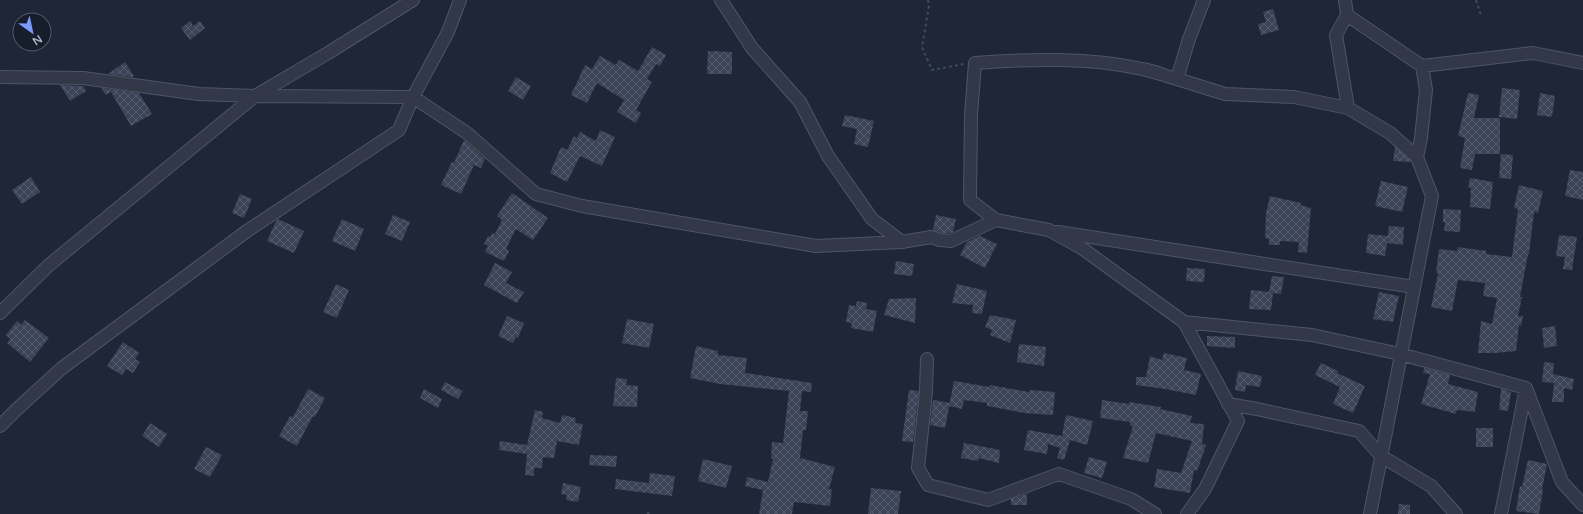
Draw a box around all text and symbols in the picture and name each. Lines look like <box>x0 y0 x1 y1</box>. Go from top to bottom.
north arrow <box>12 12 52 52</box>
text: N <box>30 32 44 48</box>

